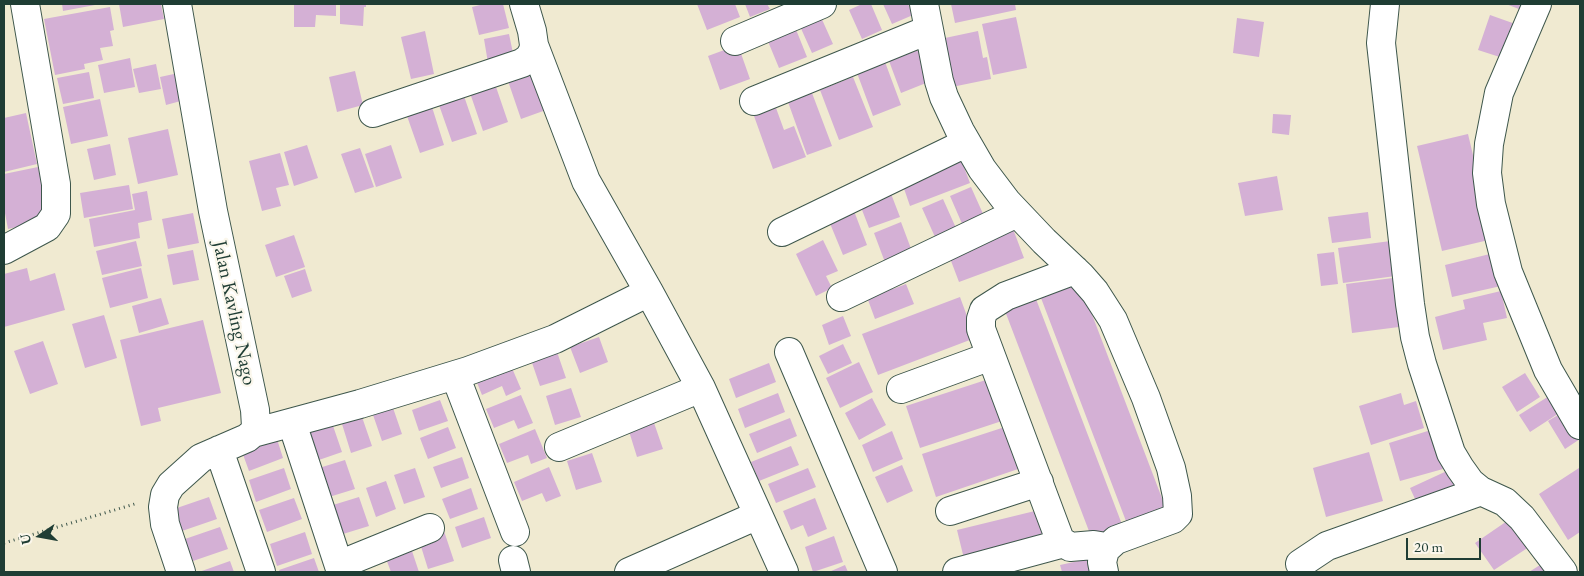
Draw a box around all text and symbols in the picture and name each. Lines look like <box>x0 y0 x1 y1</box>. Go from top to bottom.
street label: Jalan Kavling Nago <box>207 238 261 388</box>
north arrow <box>15 511 65 561</box>
scale bar <box>1409 528 1484 560</box>
text: U <box>15 532 35 546</box>
text: 20 m <box>1414 537 1443 556</box>

